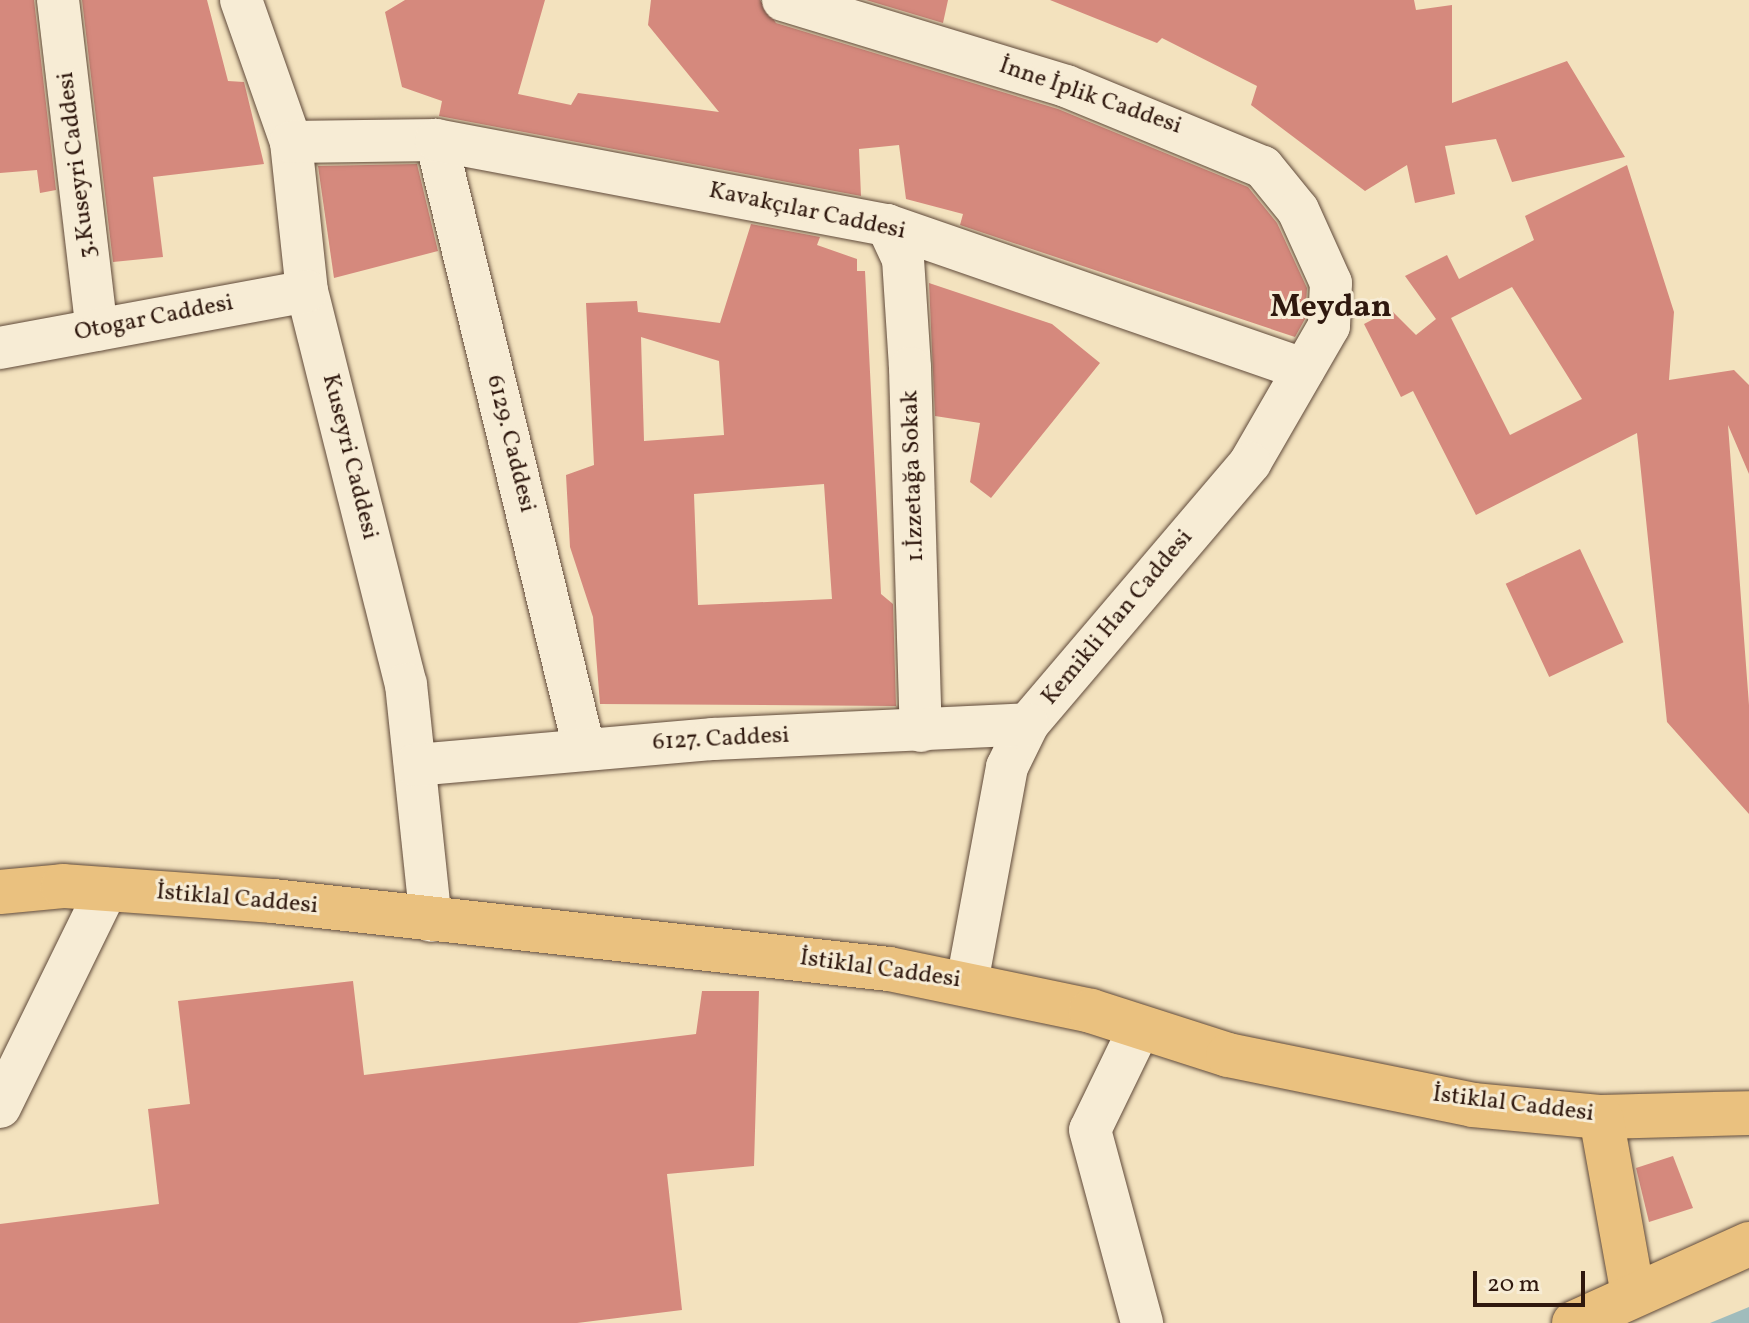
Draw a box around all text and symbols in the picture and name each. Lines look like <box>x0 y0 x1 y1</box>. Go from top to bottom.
street label: İnne İplik Caddesi <box>995 52 1185 142</box>
street label: 3.Kuseyri Caddesi <box>52 70 104 260</box>
street label: Kavakçılar Caddesi <box>706 177 908 247</box>
street label: Otogar Caddesi <box>72 289 236 349</box>
district label: Meydan <box>1270 289 1392 327</box>
street label: Kuseyri Caddesi <box>314 371 384 543</box>
street label: 6129. Caddesi <box>479 372 541 516</box>
street label: 1.İzzetağa Sokak <box>897 389 931 563</box>
street label: Kemikli Han Caddesi <box>1036 524 1200 712</box>
street label: 6127. Caddesi <box>652 722 790 758</box>
street label: İstiklal Caddesi <box>155 879 319 921</box>
street label: İstiklal Caddesi <box>798 944 962 996</box>
street label: İstiklal Caddesi <box>1431 1081 1595 1129</box>
scale bar <box>1477 1255 1589 1305</box>
text: 20 m <box>1487 1268 1540 1302</box>

